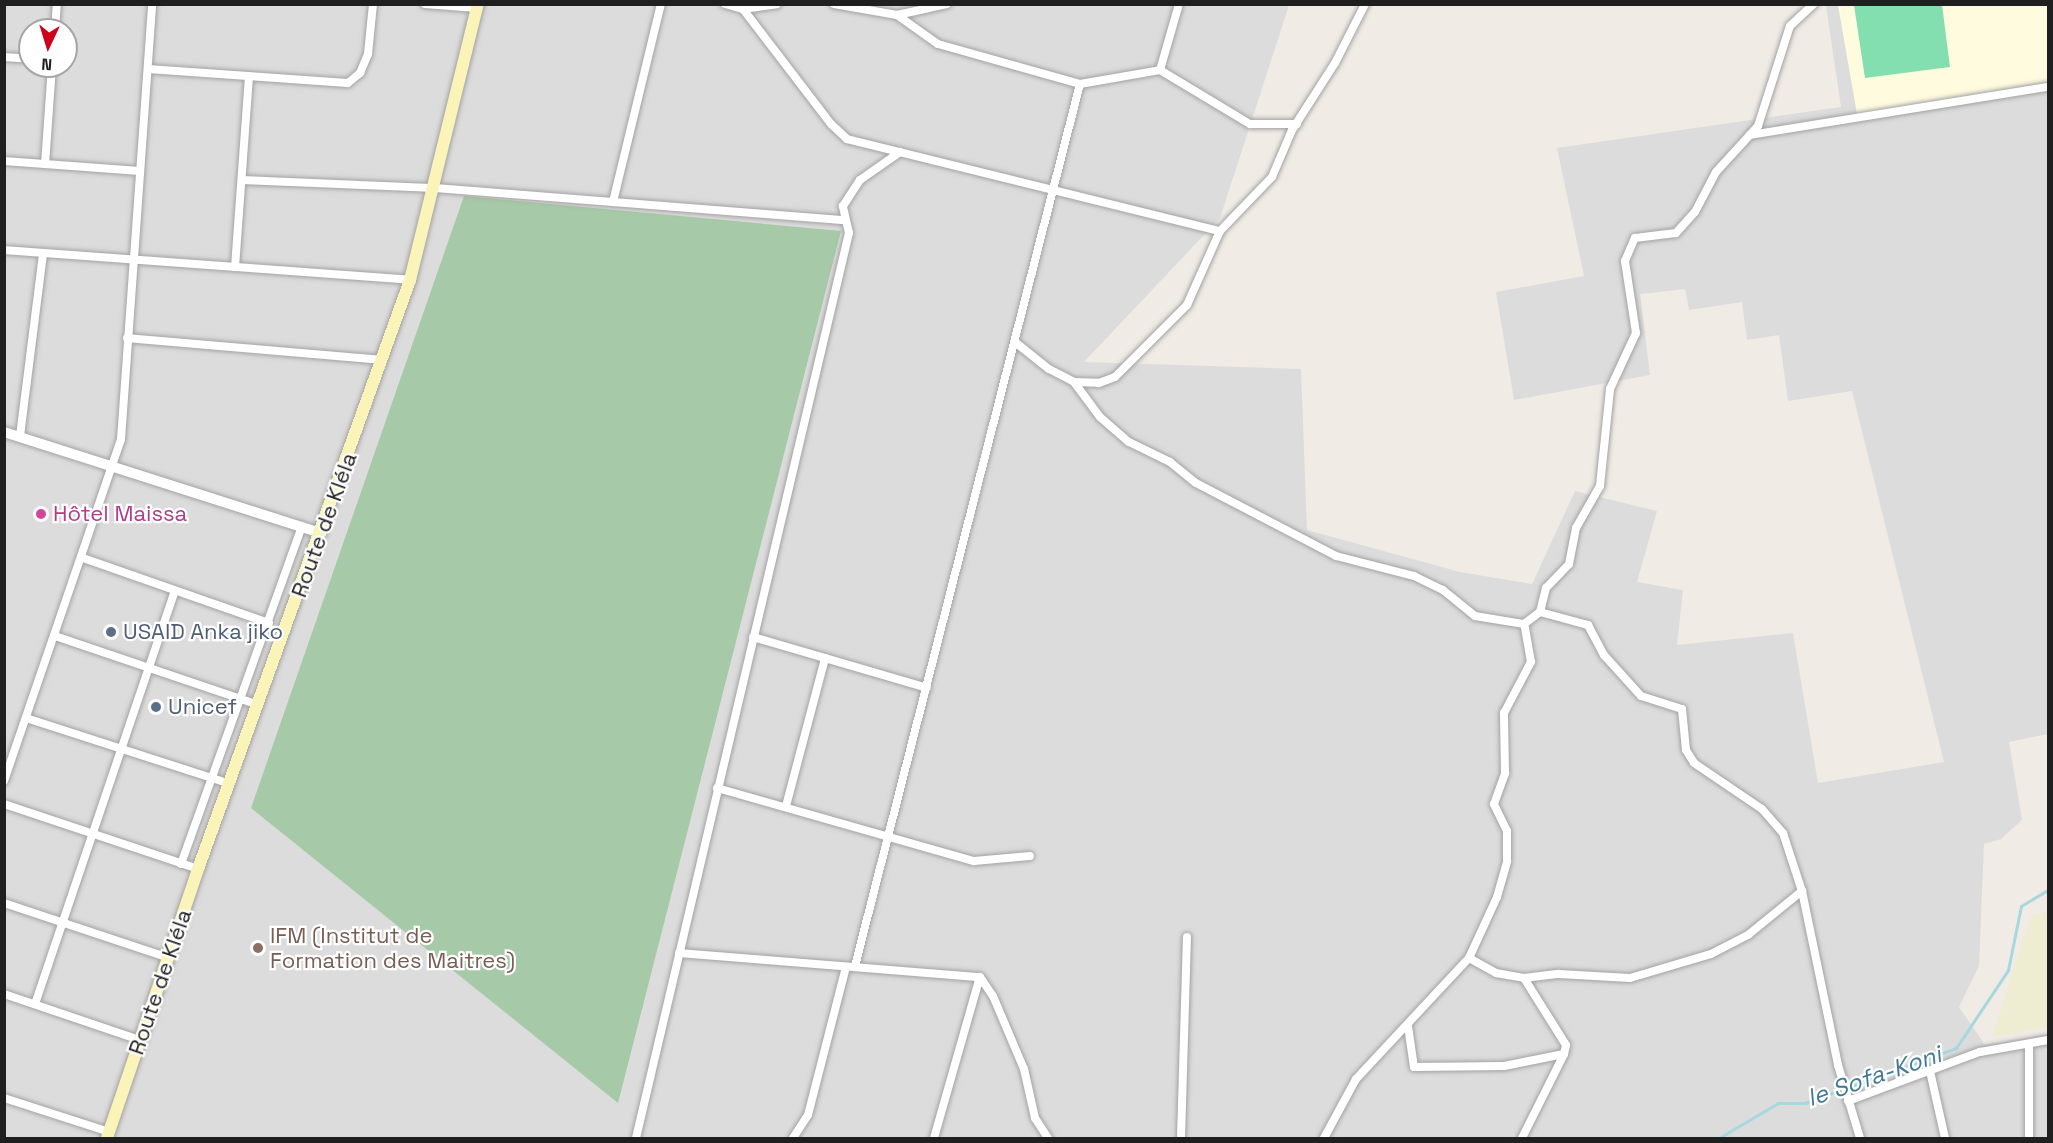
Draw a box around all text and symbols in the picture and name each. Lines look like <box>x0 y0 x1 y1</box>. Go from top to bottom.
north arrow <box>18 18 78 78</box>
text: N <box>41 54 53 75</box>
street label: Route de Kléla <box>286 449 362 601</box>
place label: Hôtel Maissa <box>53 501 187 527</box>
marker: Hôtel Maissa <box>34 507 48 521</box>
place label: USAID Anka jiko <box>123 619 283 645</box>
marker: USAID Anka jiko <box>104 625 118 639</box>
place label: Unicef <box>168 694 237 720</box>
marker: Unicef <box>149 700 163 714</box>
street label: Route de Kléla <box>123 906 197 1058</box>
place label: IFM (Institut de Formation des Maitres) <box>270 922 515 974</box>
marker: IFM (Institut de Formation des Maitres) <box>251 941 265 955</box>
water label: le Sofa-Koni <box>1803 1040 1945 1112</box>

